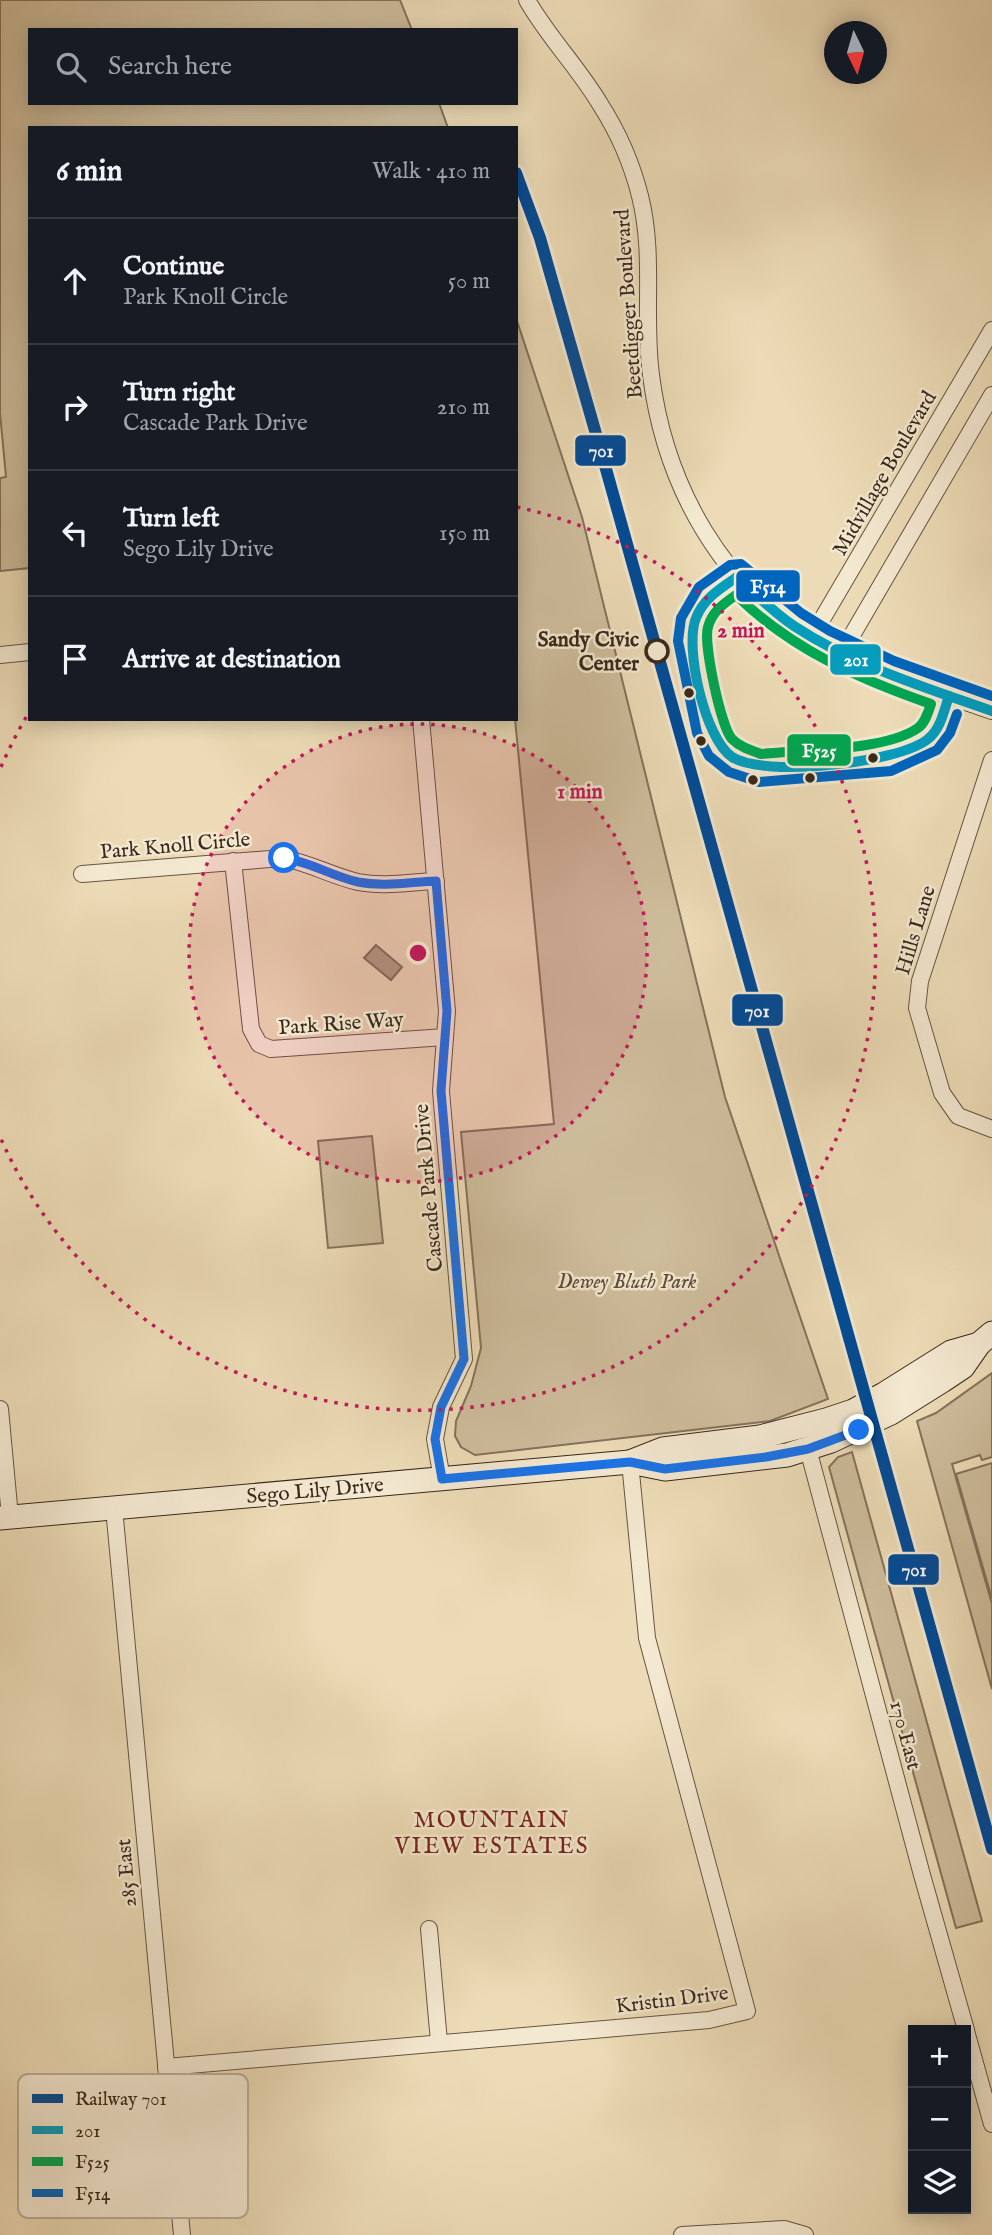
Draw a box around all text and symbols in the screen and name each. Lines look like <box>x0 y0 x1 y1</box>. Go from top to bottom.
north arrow <box>824 21 887 84</box>
search box <box>28 28 518 105</box>
icon: search <box>52 48 90 86</box>
text: Search here <box>108 50 232 83</box>
text: 6 min <box>56 153 122 191</box>
text: Walk · 410 m <box>372 157 490 186</box>
street label: Beetdigger Boulevard <box>609 207 650 400</box>
text: Continue <box>123 250 224 283</box>
icon: ahead <box>56 262 94 300</box>
text: 50 m <box>448 267 490 296</box>
text: Park Knoll Circle <box>123 283 288 312</box>
text: Turn right <box>123 376 236 409</box>
street label: Midvillage Boulevard <box>827 386 944 561</box>
icon: right <box>56 388 94 426</box>
text: 210 m <box>437 393 490 422</box>
text: Cascade Park Drive <box>123 409 307 438</box>
line badge: 701 <box>574 434 627 467</box>
text: 701 <box>588 440 614 464</box>
text: Turn left <box>123 502 220 535</box>
icon: left <box>56 514 94 552</box>
text: 150 m <box>439 519 490 548</box>
text: Sego Lily Drive <box>123 535 274 564</box>
line badge: F514 <box>735 569 801 603</box>
text: F514 <box>750 576 786 600</box>
text: 2 min <box>717 618 765 645</box>
place label: Sandy Civic Center <box>538 627 639 678</box>
marker: Sandy Civic Center <box>645 639 669 663</box>
icon: arrive <box>56 640 94 678</box>
text: Arrive at destination <box>123 643 341 676</box>
line badge: 201 <box>829 643 882 676</box>
text: 201 <box>843 649 869 673</box>
unlabelled marker <box>682 686 696 700</box>
line badge: F525 <box>786 733 852 767</box>
unlabelled marker <box>694 734 708 748</box>
text: F525 <box>802 740 836 764</box>
unlabelled marker <box>866 751 880 765</box>
unlabelled marker <box>803 771 817 785</box>
unlabelled marker <box>746 773 760 787</box>
text: 1 min <box>557 779 603 806</box>
street label: Park Knoll Circle <box>99 826 252 867</box>
route start <box>268 842 299 873</box>
street label: Hills Lane <box>890 882 943 978</box>
centre of rings <box>406 941 430 965</box>
line badge: 701 <box>731 993 784 1027</box>
text: 701 <box>744 1000 770 1024</box>
street label: Park Rise Way <box>278 1007 405 1042</box>
street label: Cascade Park Drive <box>409 1102 450 1273</box>
park label: Dewey Bluth Park <box>557 1269 697 1296</box>
route end <box>843 1414 874 1445</box>
street label: Sego Lily Drive <box>245 1472 385 1511</box>
line badge: 701 <box>887 1553 940 1586</box>
text: 701 <box>901 1559 927 1583</box>
street label: 170 East <box>882 1698 927 1773</box>
district label: MOUNTAIN VIEW ESTATES <box>394 1806 589 1861</box>
street label: 285 East <box>111 1838 144 1908</box>
street label: Kristin Drive <box>614 1980 730 2021</box>
map controls <box>908 2025 971 2214</box>
button: + <box>908 2025 971 2088</box>
legend <box>18 2074 248 2218</box>
text: Railway 701 <box>75 2088 167 2112</box>
button: − <box>908 2088 971 2151</box>
text: 201 <box>75 2120 100 2144</box>
text: F525 <box>75 2151 110 2175</box>
button: layers <box>908 2151 971 2214</box>
text: F514 <box>75 2183 111 2207</box>

